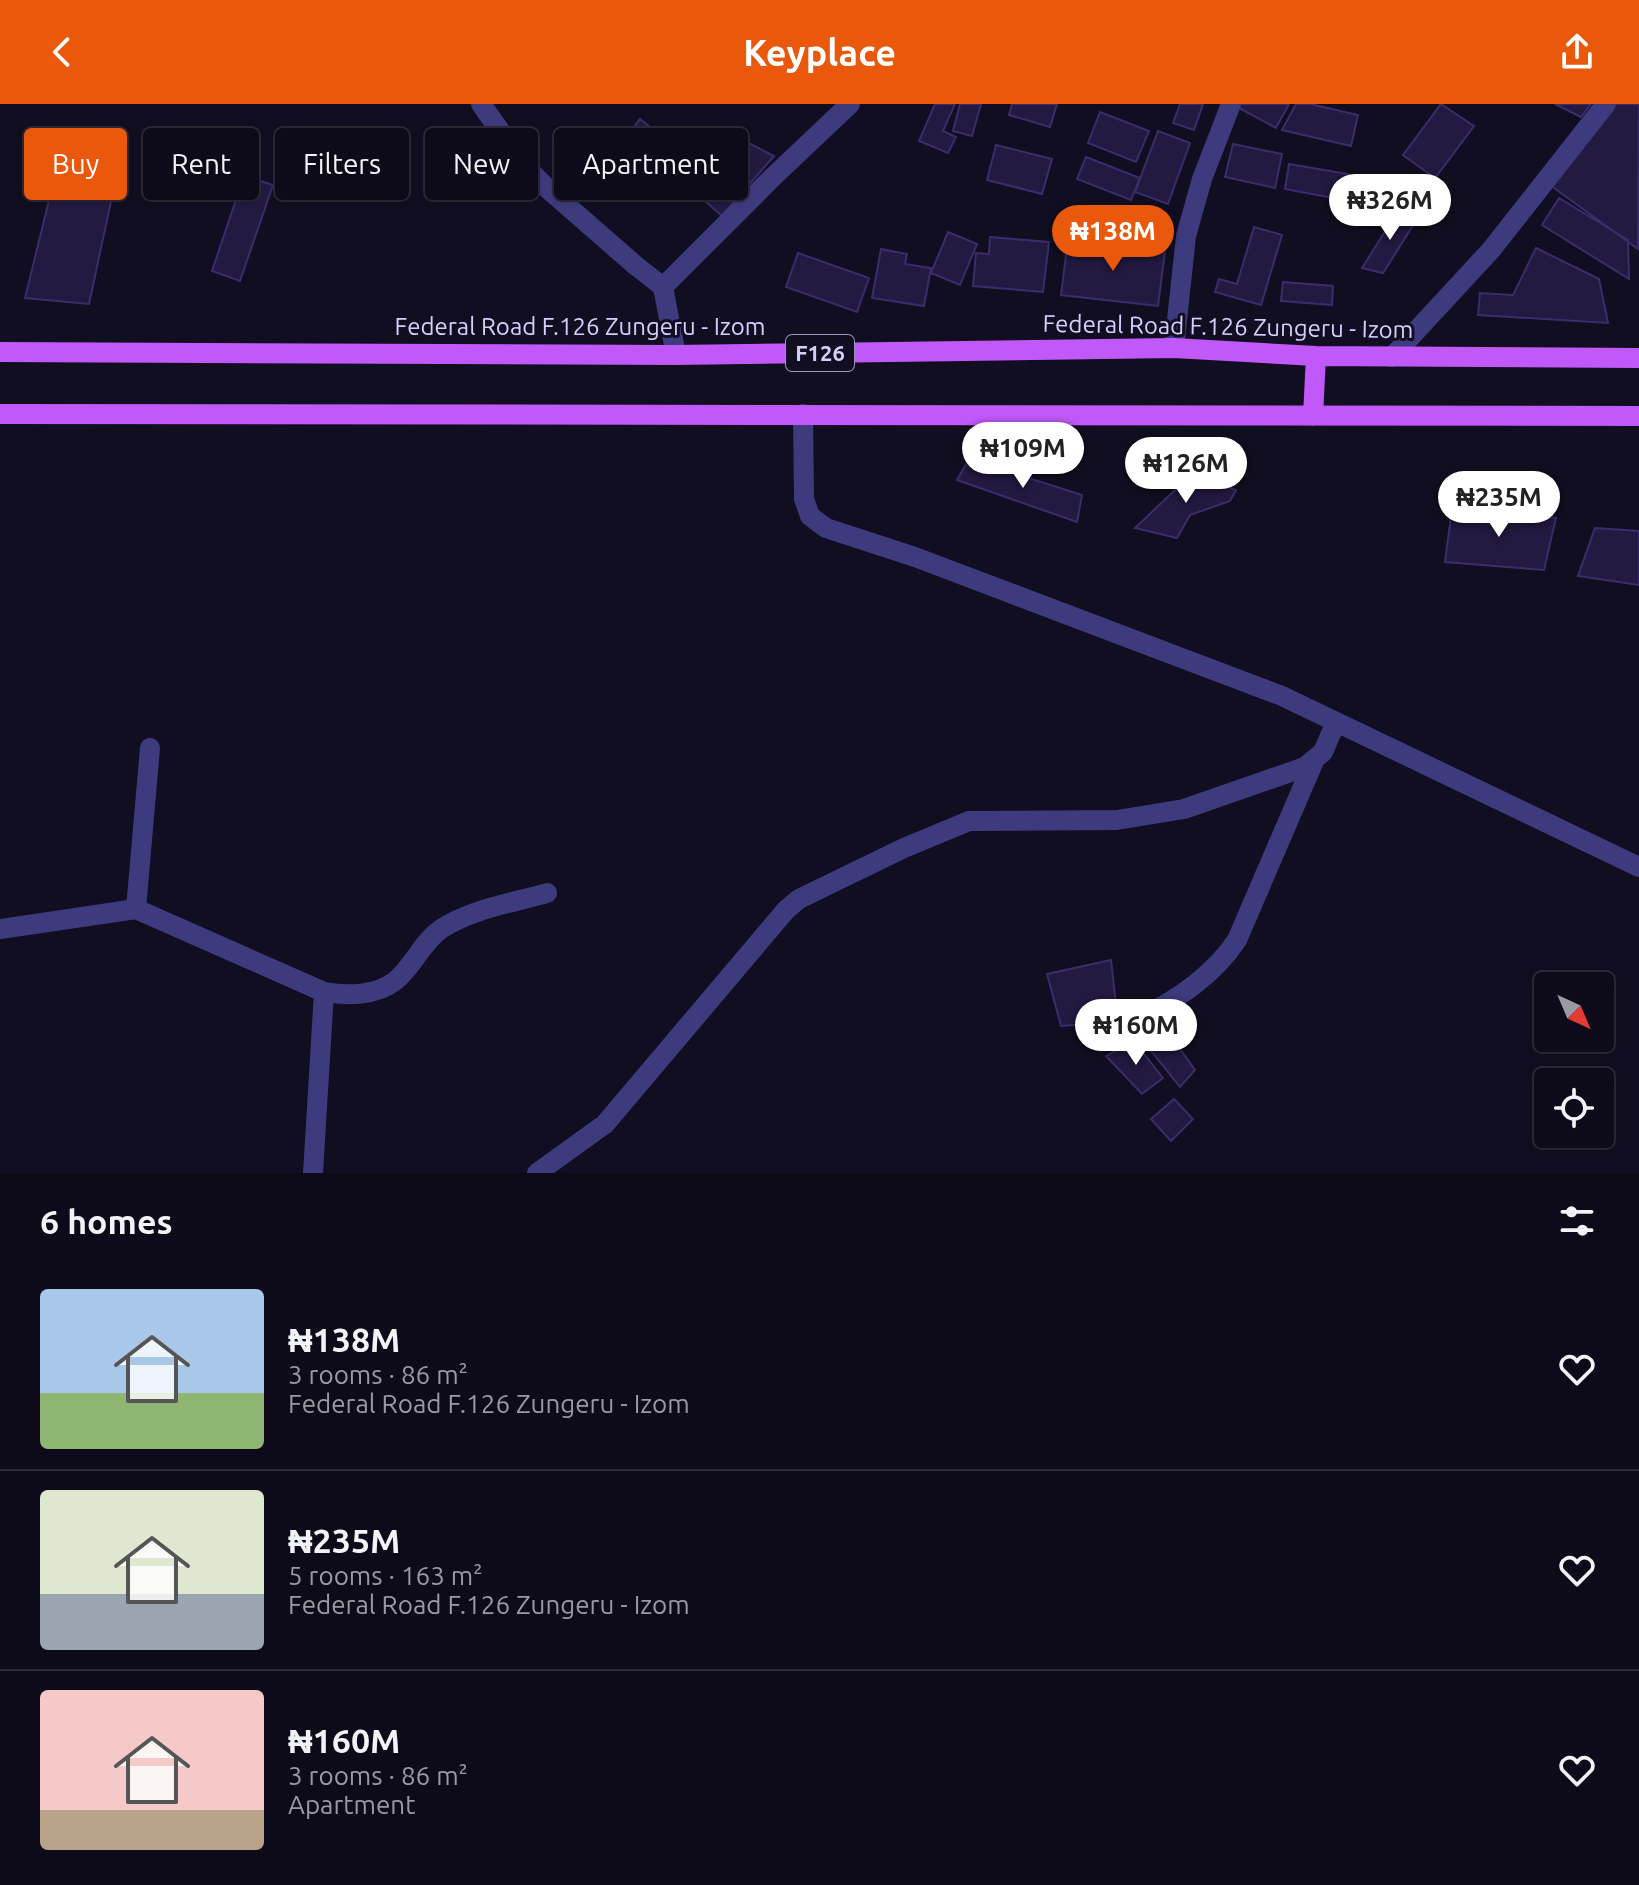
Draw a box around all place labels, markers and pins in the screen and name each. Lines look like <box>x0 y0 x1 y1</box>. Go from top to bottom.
pin: ₦326M <box>1334 174 1446 242</box>
pin: ₦138M <box>1057 205 1169 273</box>
pin: ₦109M <box>967 422 1079 490</box>
pin: ₦126M <box>1130 437 1242 505</box>
pin: ₦235M <box>1443 471 1555 539</box>
pin: ₦160M <box>1080 999 1192 1067</box>

